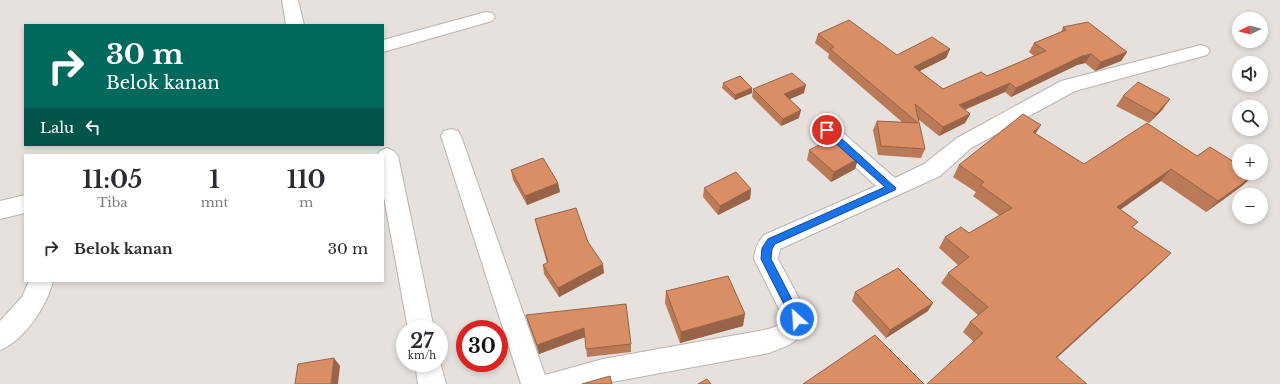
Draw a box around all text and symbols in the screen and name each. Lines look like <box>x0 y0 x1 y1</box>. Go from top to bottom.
north arrow <box>1232 12 1268 48</box>
map controls <box>1232 12 1268 224</box>
text: 30 m <box>106 37 183 72</box>
icon: right <box>40 40 92 92</box>
button: sound <box>1232 56 1268 92</box>
text: Belok kanan <box>106 72 220 94</box>
button: search <box>1232 100 1268 136</box>
pin <box>810 113 844 147</box>
icon: left <box>82 116 104 138</box>
text: Lalu <box>40 118 74 137</box>
icon: arrive <box>816 119 838 141</box>
button: + <box>1232 144 1268 180</box>
text: 11:05 <box>82 165 142 194</box>
text: 1 <box>209 165 220 194</box>
text: 110 <box>287 165 326 194</box>
button: − <box>1232 188 1268 224</box>
text: Tiba <box>97 194 127 211</box>
text: mnt <box>201 194 228 211</box>
text: m <box>299 194 313 211</box>
icon: right <box>40 237 62 259</box>
text: Belok kanan <box>74 239 173 258</box>
text: 30 m <box>328 239 368 258</box>
position arrow <box>776 298 818 340</box>
speed limit sign: 30 <box>456 320 508 372</box>
text: 27 <box>410 329 434 353</box>
text: km/h <box>408 349 436 362</box>

